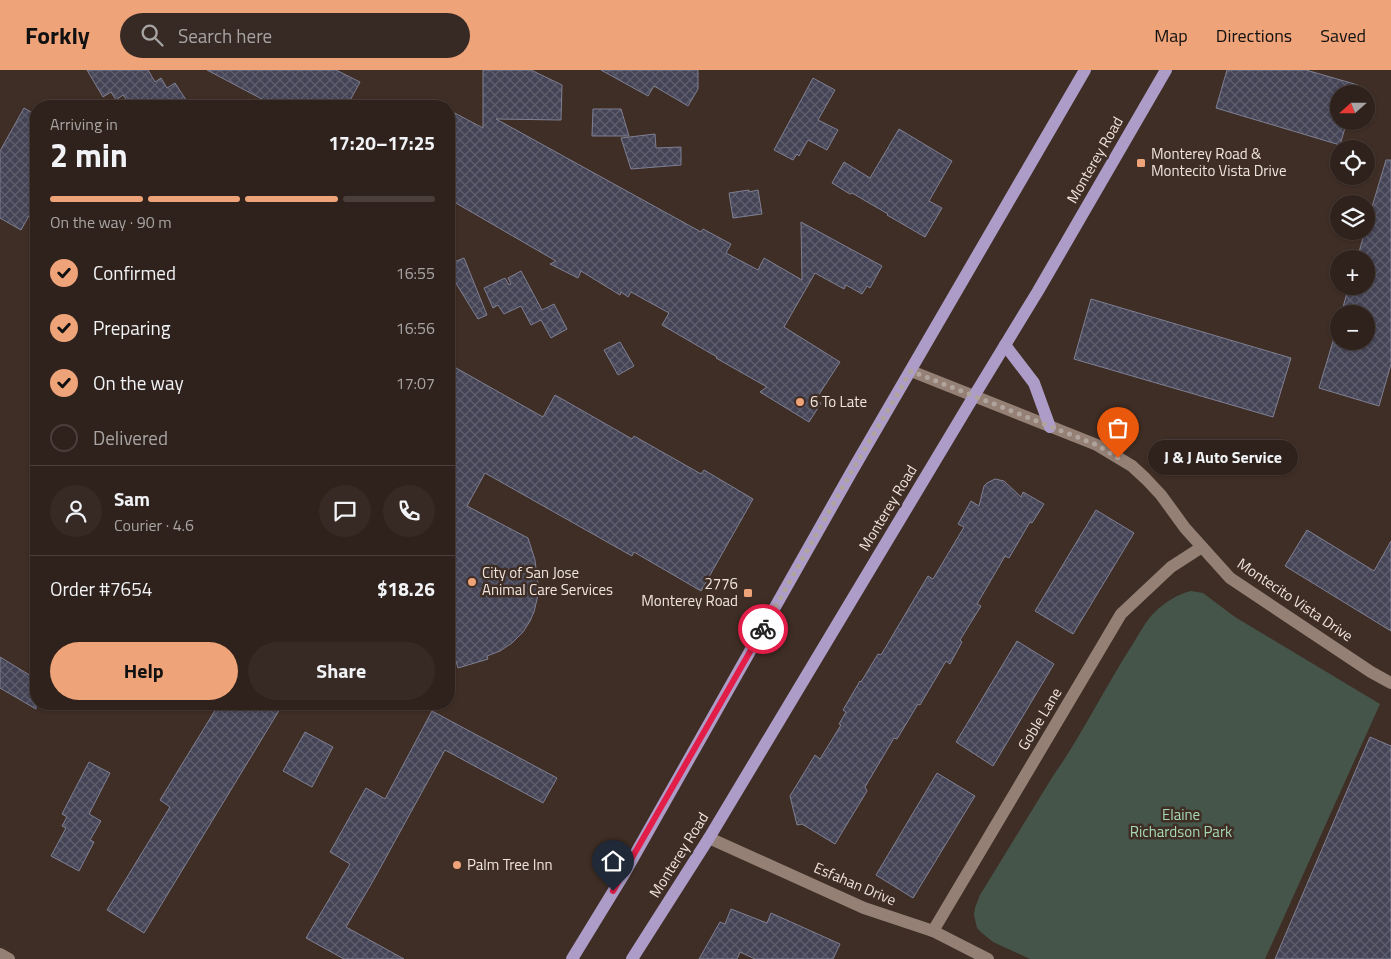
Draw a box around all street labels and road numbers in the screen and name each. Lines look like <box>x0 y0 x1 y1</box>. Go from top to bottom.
street label: Monterey Road <box>1060 112 1129 207</box>
street label: Monterey Road <box>853 460 922 555</box>
street label: Montecito Vista Drive <box>1233 552 1358 647</box>
street label: Goble Lane <box>1012 683 1067 755</box>
street label: Monterey Road <box>643 808 714 902</box>
street label: Esfahan Drive <box>810 856 900 911</box>

